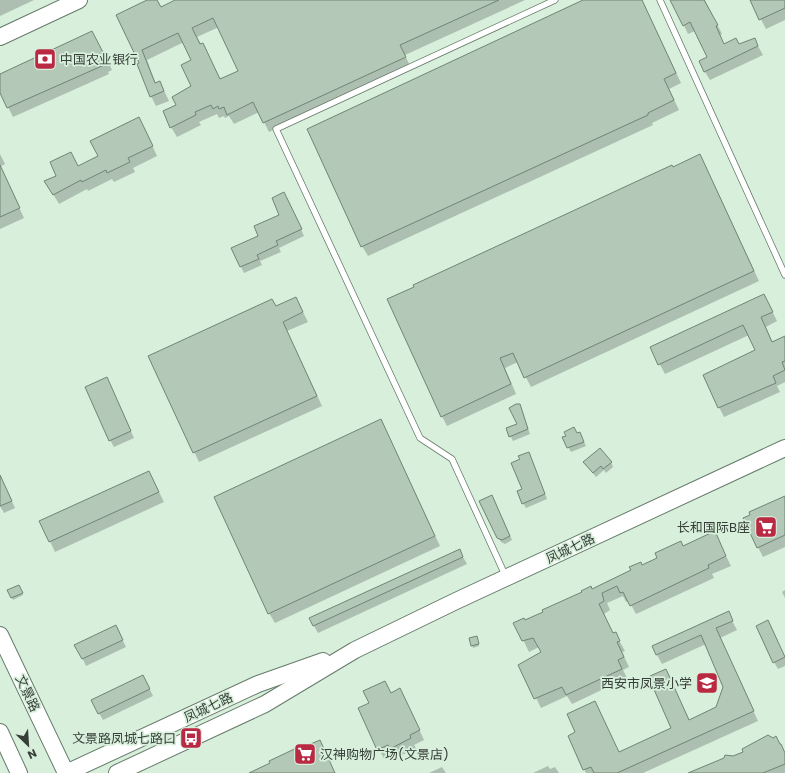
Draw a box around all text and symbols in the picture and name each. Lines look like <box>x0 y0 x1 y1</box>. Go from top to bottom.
bank icon: 中国农业银行 <box>32 46 58 72</box>
place label: 中国农业银行 <box>60 50 138 69</box>
supermarket icon: 长和国际B座 <box>753 514 779 540</box>
place label: 长和国际B座 <box>677 518 750 537</box>
street label: 凤城七路 <box>543 529 598 568</box>
school or university icon: 西安市凤景小学 <box>694 670 720 696</box>
street label: 文景路 <box>11 672 44 715</box>
place label: 西安市凤景小学 <box>601 674 692 693</box>
street label: 凤城七路 <box>181 688 236 727</box>
north arrow <box>8 725 48 765</box>
bus stop icon: 文景路凤城七路口 <box>178 725 204 751</box>
place label: 文景路凤城七路口 <box>72 729 176 748</box>
supermarket icon: 汉神购物广场(文景店) <box>292 741 318 767</box>
text: N <box>25 745 39 763</box>
place label: 汉神购物广场(文景店) <box>320 745 449 764</box>

